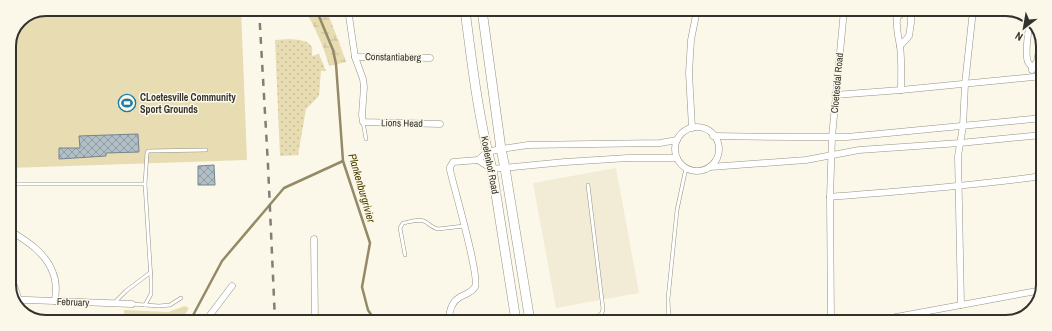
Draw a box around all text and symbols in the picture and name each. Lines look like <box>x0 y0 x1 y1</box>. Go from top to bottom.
north arrow <box>1004 8 1044 48</box>
text: N <box>1012 29 1025 44</box>
street label: Constantiaberg <box>365 50 422 64</box>
street label: Cloetesdal Road <box>828 52 846 114</box>
place label: CLoetesville Community Sport Grounds <box>140 91 236 116</box>
sports icon: CLoetesville Community Sport Grounds <box>117 93 137 113</box>
street label: Lions Head <box>381 116 423 130</box>
street label: Koelenhof Road <box>478 135 502 195</box>
water label: Plankenburgrivier <box>345 152 379 225</box>
street label: February <box>57 295 90 309</box>

